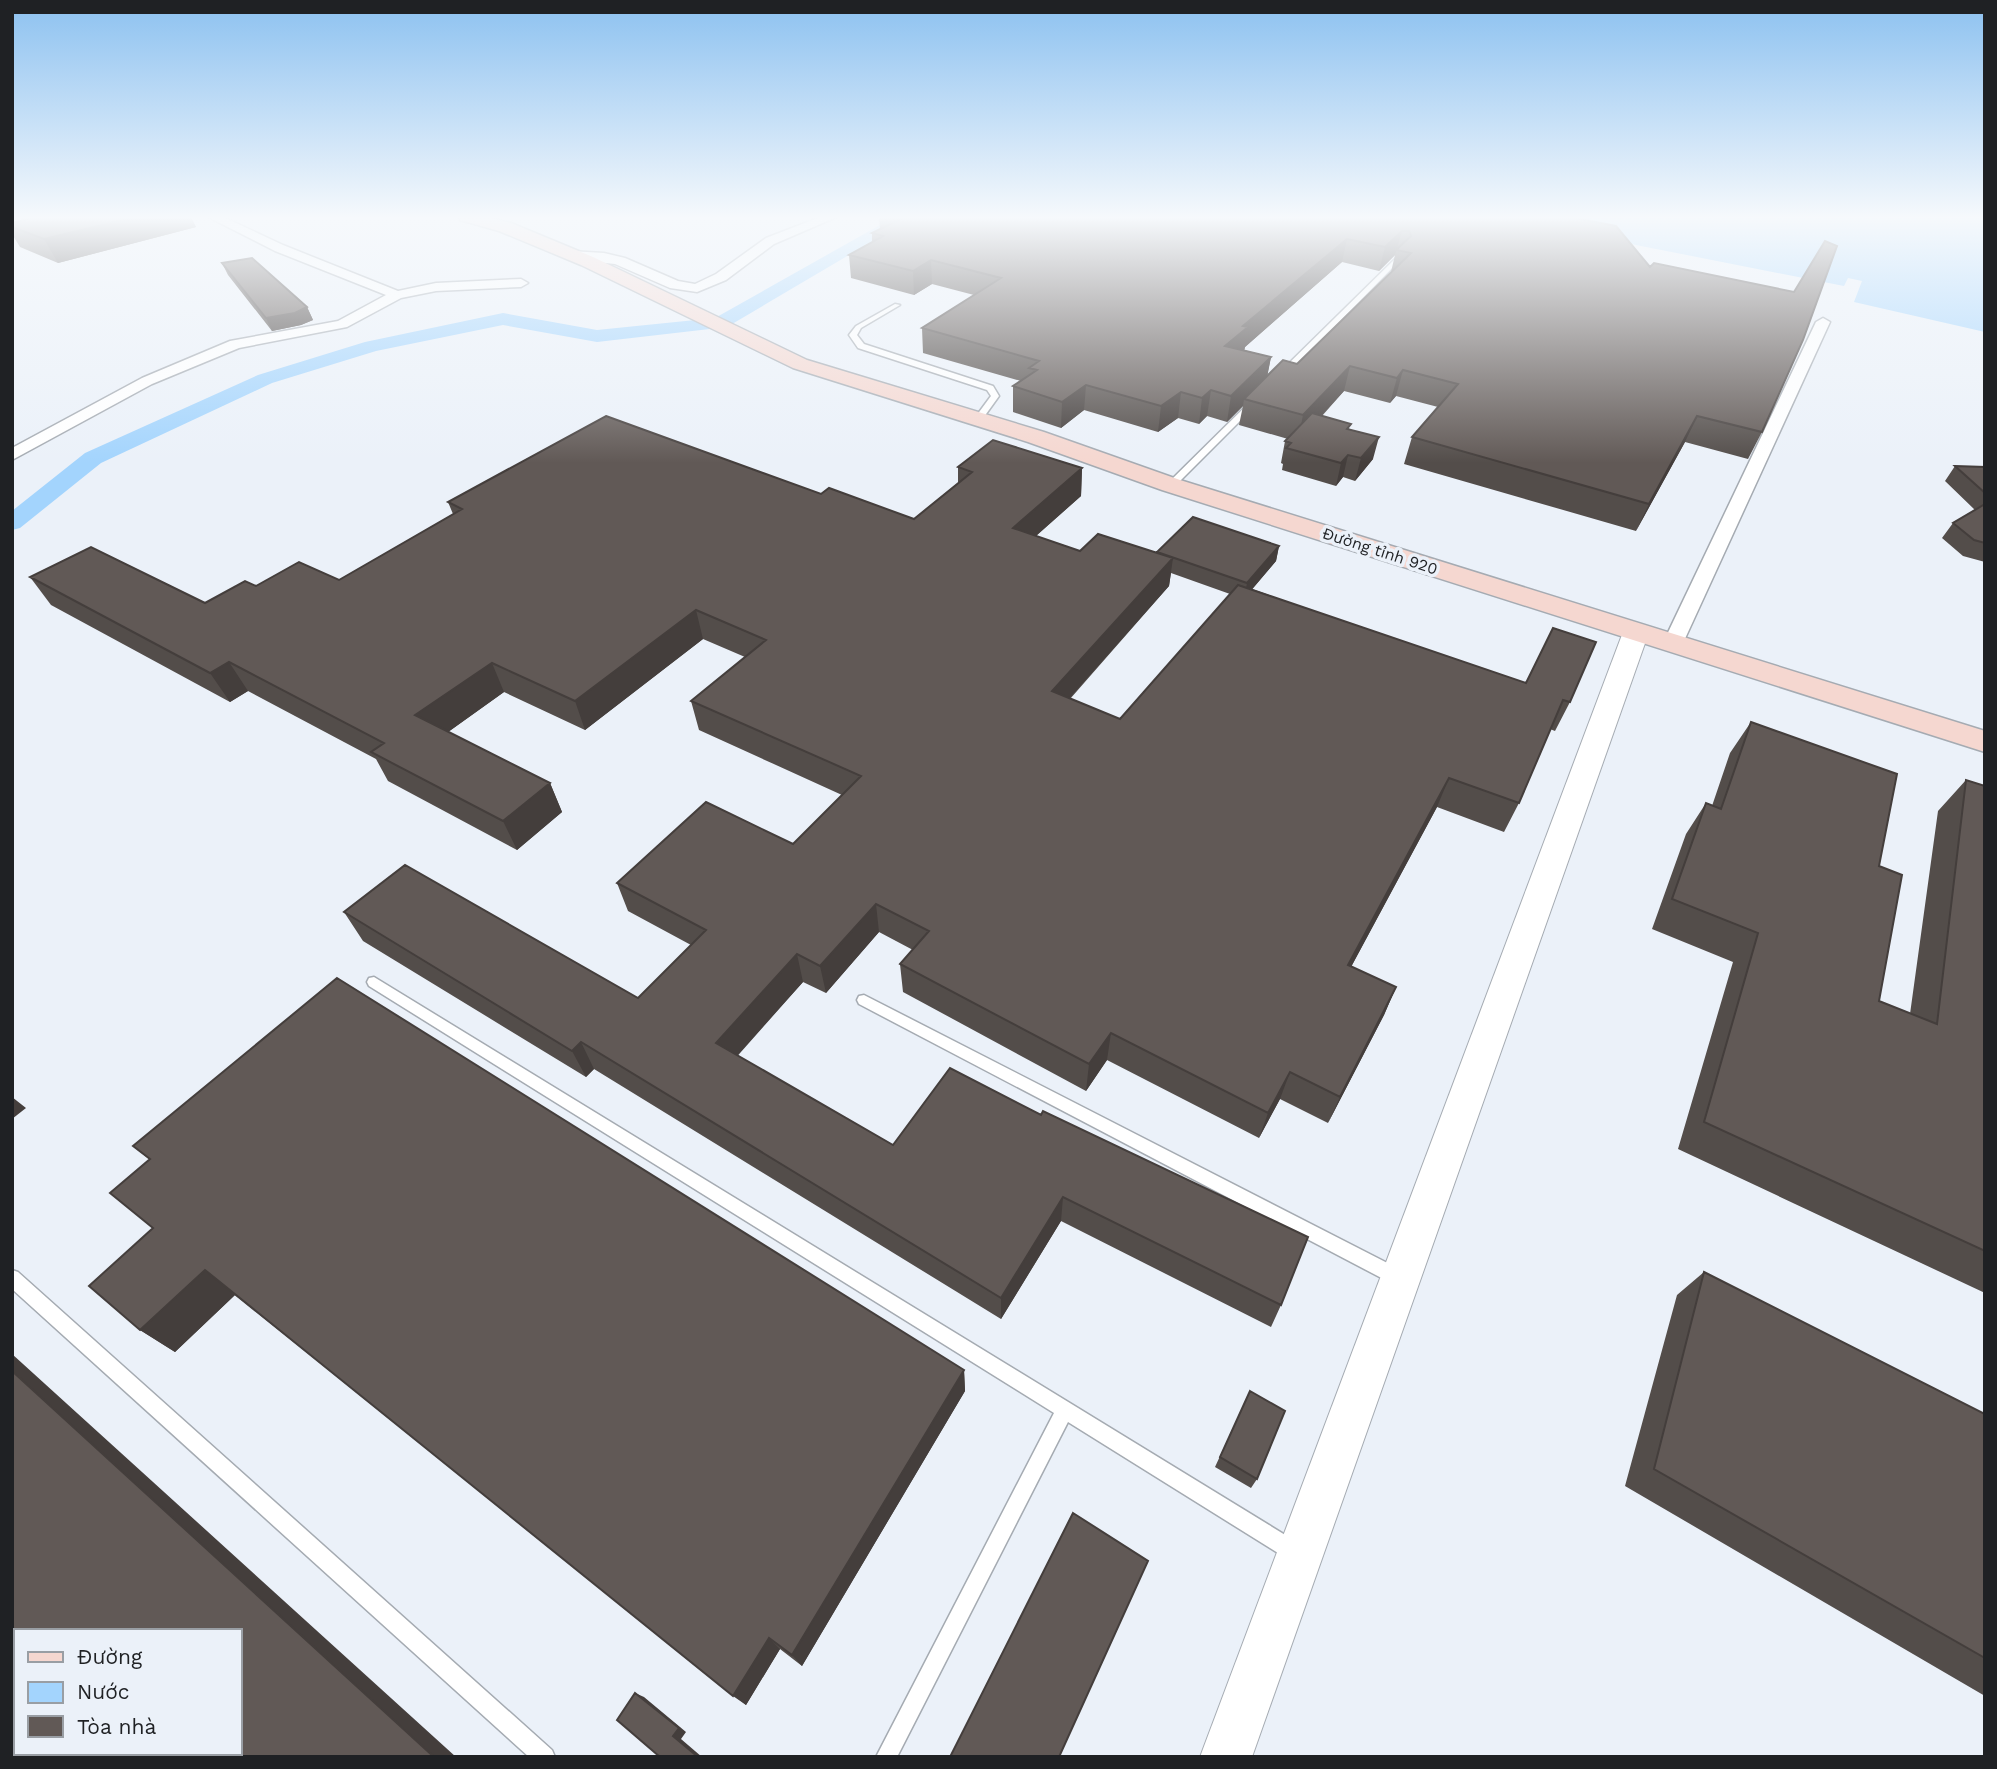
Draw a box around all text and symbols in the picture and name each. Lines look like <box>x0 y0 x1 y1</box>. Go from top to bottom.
street label: Đường tỉnh 920 <box>1320 523 1440 579</box>
legend <box>14 1629 242 1755</box>
text: Đường <box>77 1644 143 1669</box>
text: Nước <box>77 1679 130 1704</box>
text: Tòa nhà <box>77 1714 157 1739</box>

